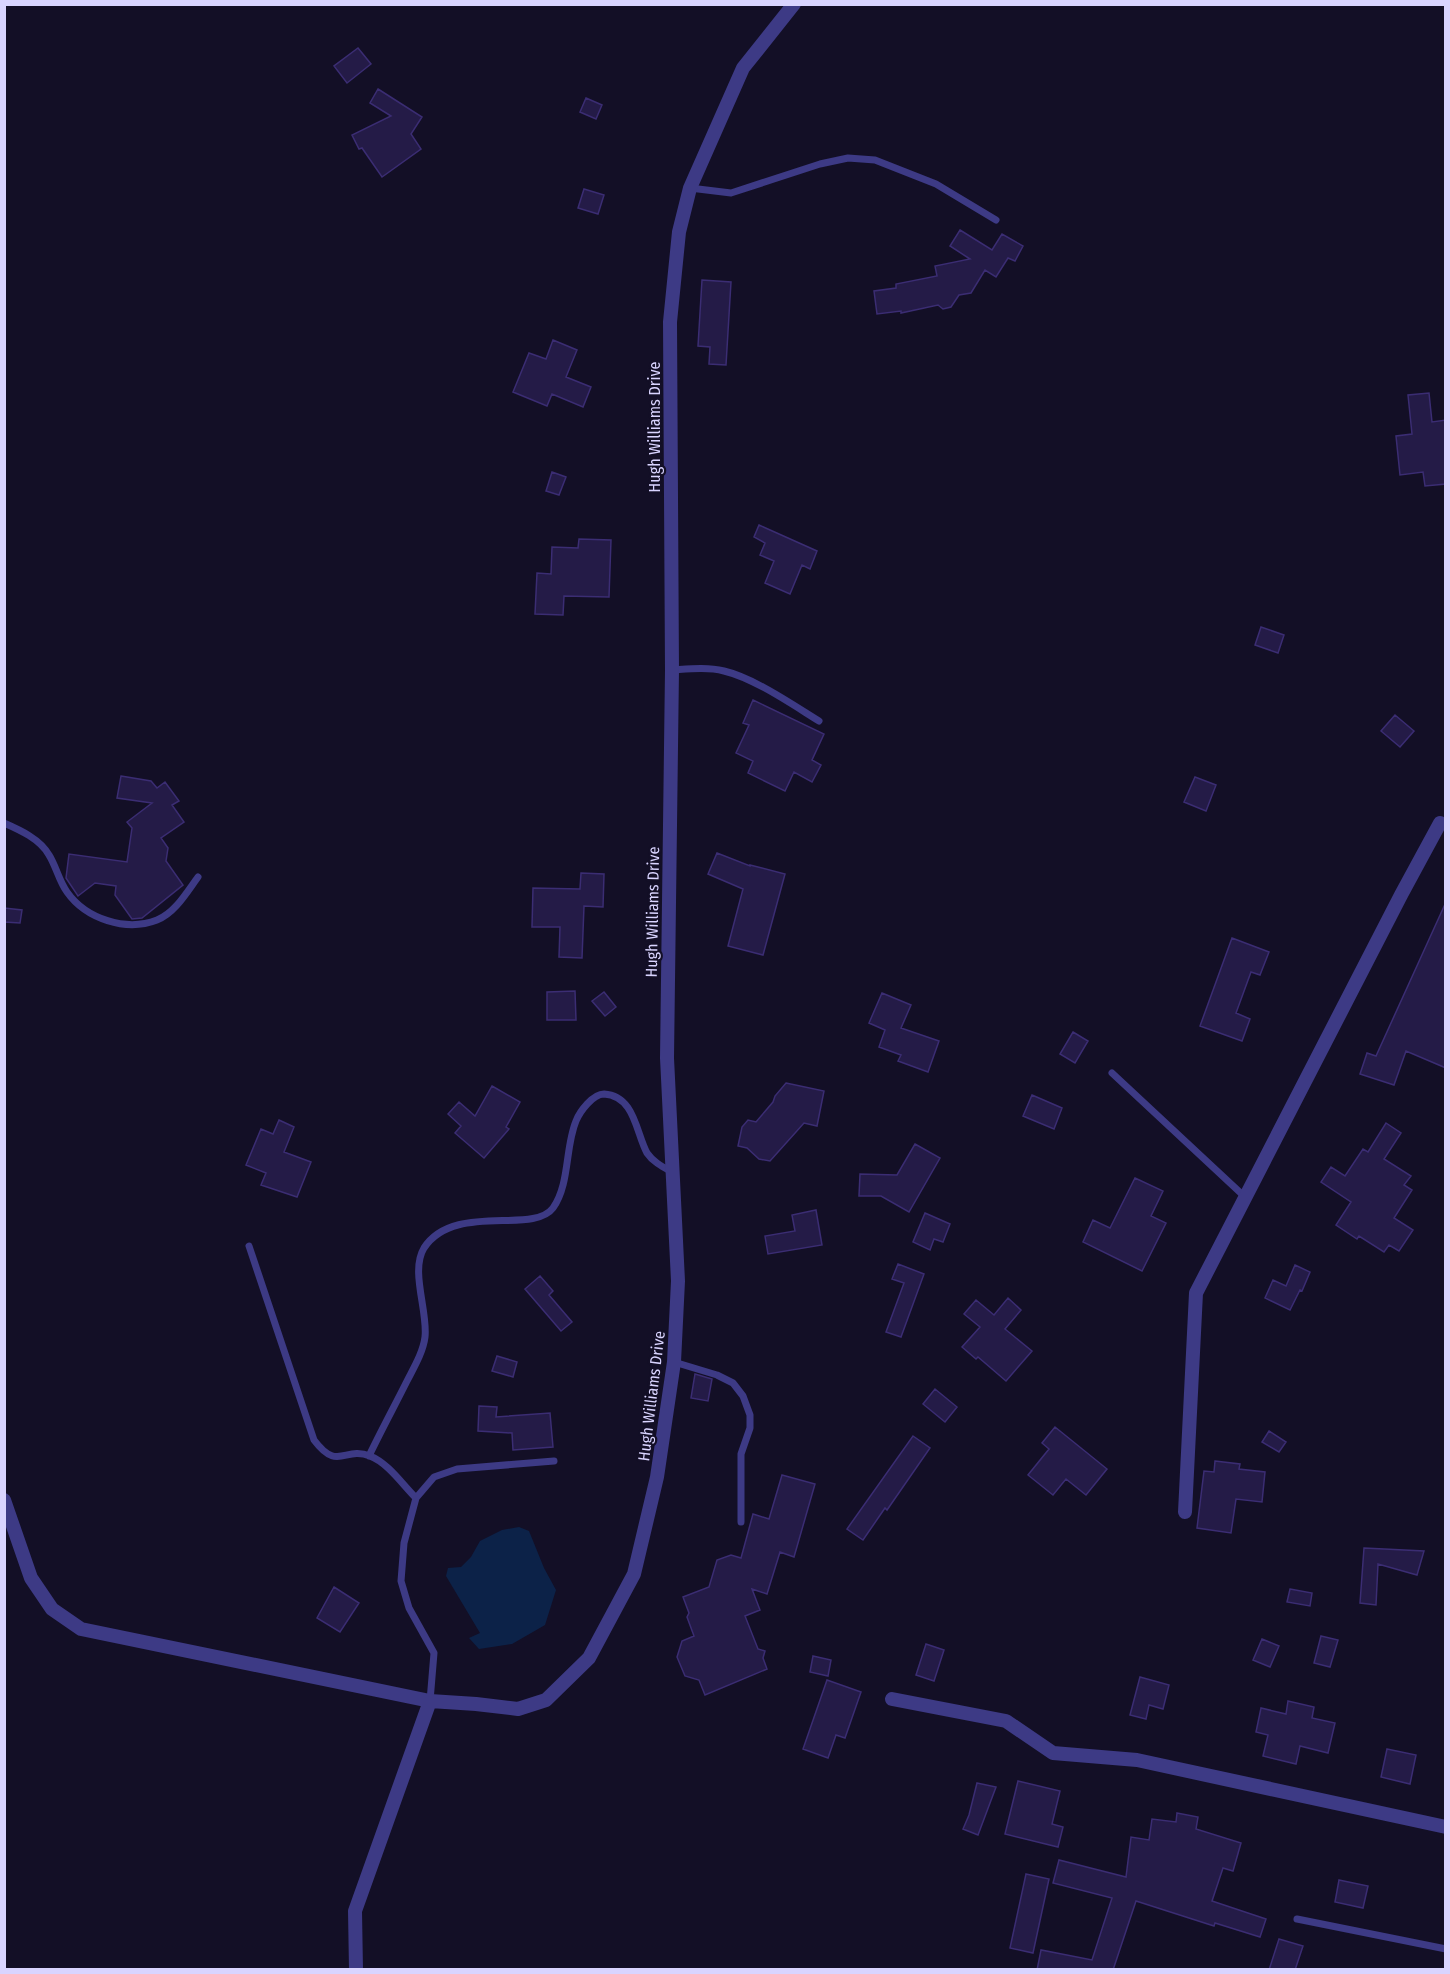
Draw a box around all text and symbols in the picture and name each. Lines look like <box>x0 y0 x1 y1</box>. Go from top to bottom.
street label: Hugh Williams Drive <box>645 361 664 492</box>
street label: Hugh Williams Drive <box>642 846 663 978</box>
street label: Hugh Williams Drive <box>634 1330 669 1462</box>

